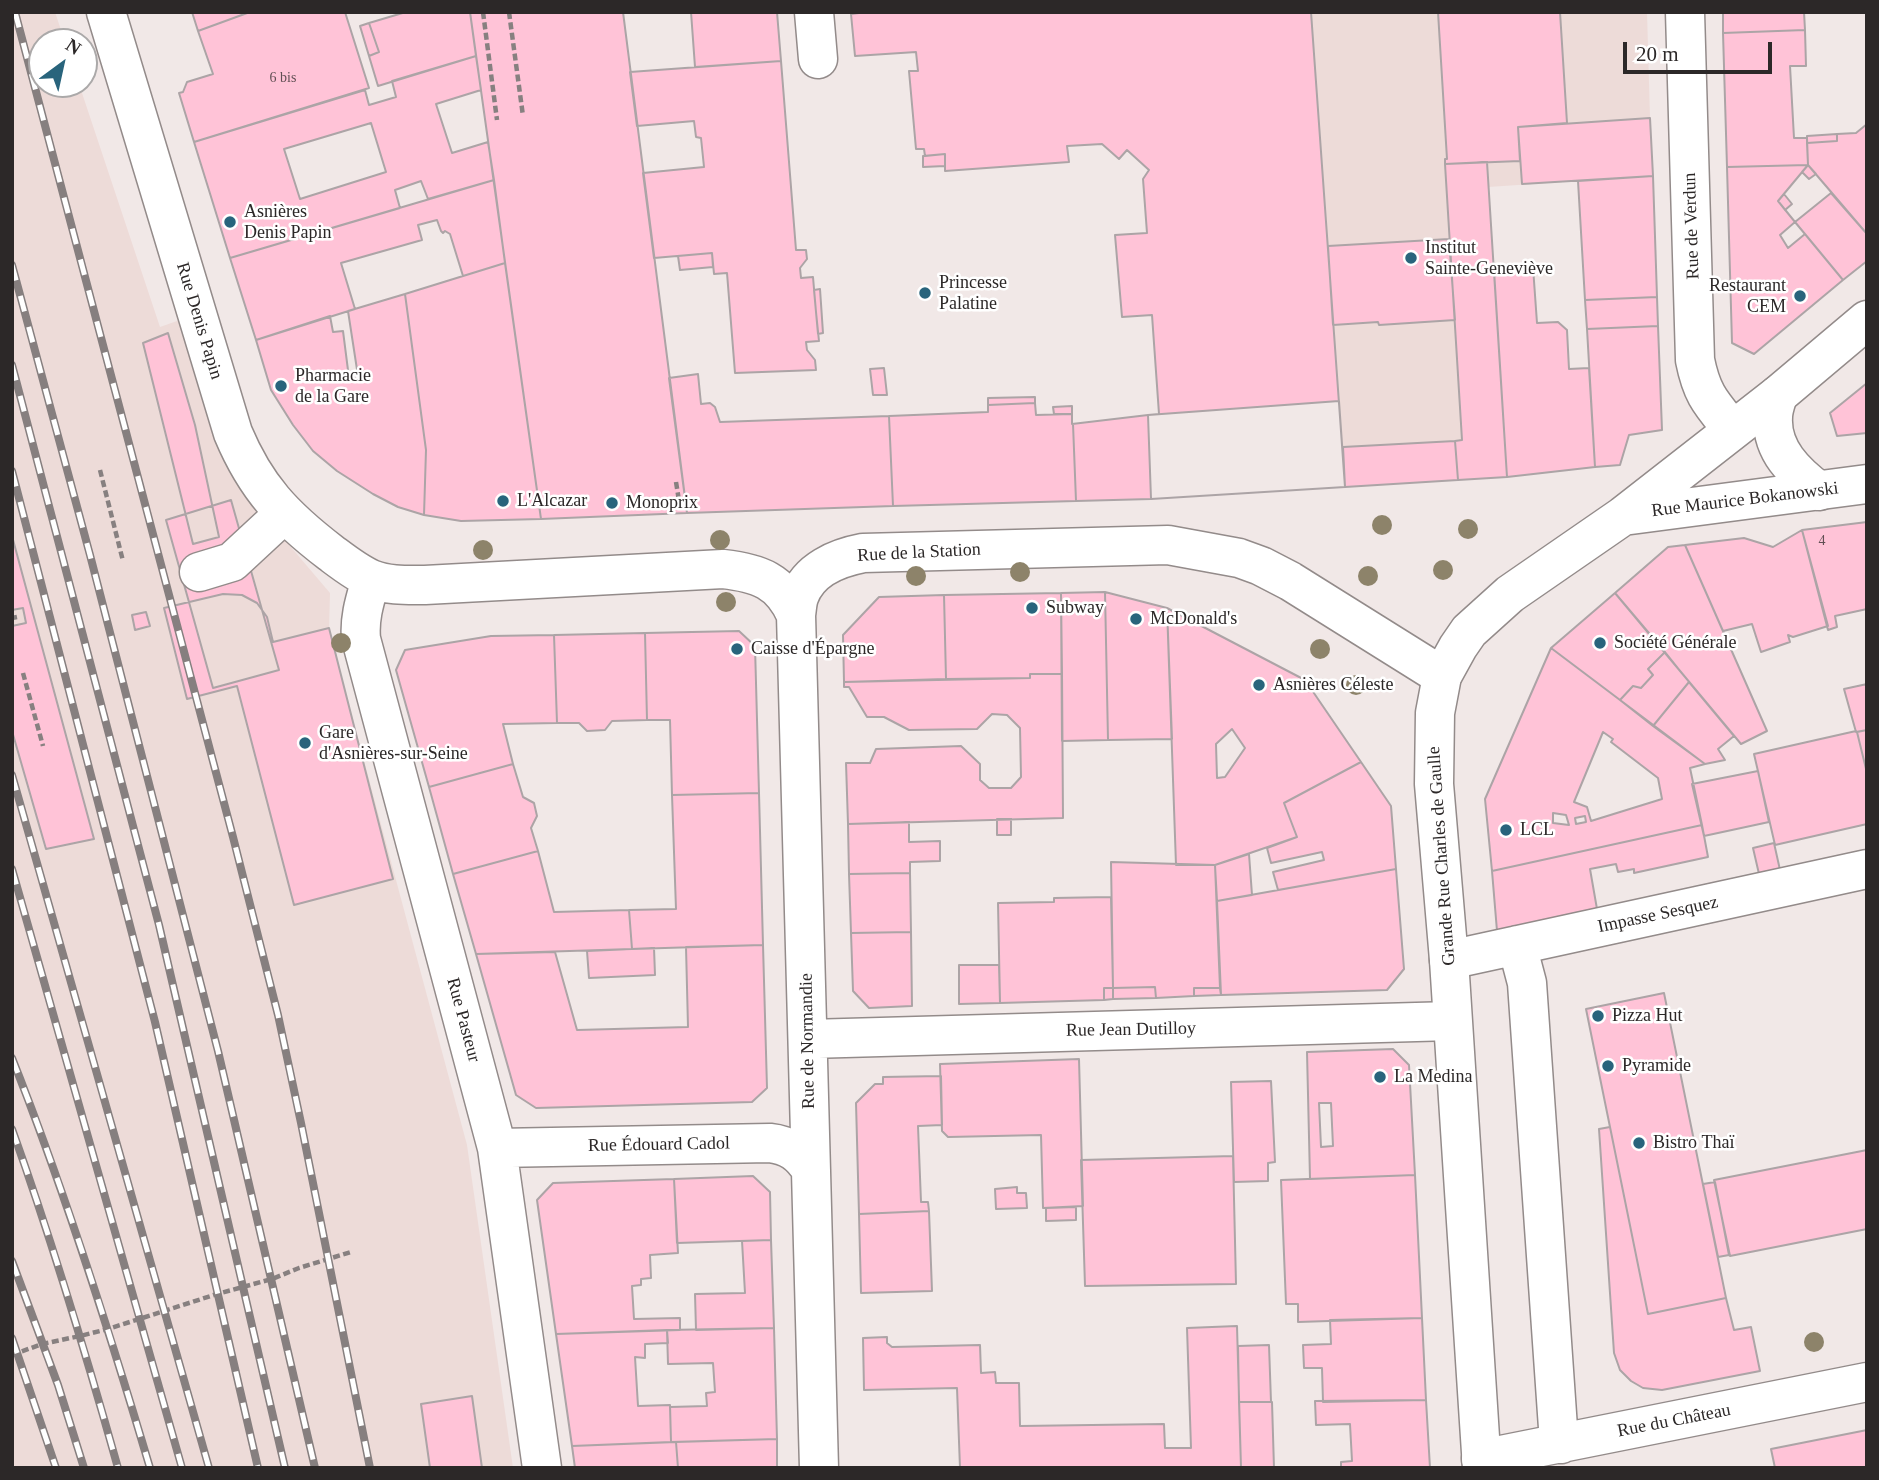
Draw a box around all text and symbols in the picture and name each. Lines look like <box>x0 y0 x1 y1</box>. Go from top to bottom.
north arrow <box>28 28 98 98</box>
scale bar <box>1627 28 1776 72</box>
text: N <box>62 34 85 59</box>
text: 20 m <box>1636 42 1679 66</box>
house number: 6 bis <box>270 70 296 86</box>
street label: Rue de Verdun <box>1679 172 1705 280</box>
place label: Asnières Denis Papin <box>244 201 331 244</box>
marker: Asnières Denis Papin <box>222 214 238 230</box>
place label: Institut Sainte-Geneviève <box>1425 237 1553 280</box>
marker: Institut Sainte-Geneviève <box>1403 250 1419 266</box>
street label: Rue Denis Papin <box>171 260 227 382</box>
place label: Princesse Palatine <box>939 272 1007 314</box>
place label: Restaurant CEM <box>1709 275 1786 318</box>
marker: Princesse Palatine <box>917 285 933 301</box>
marker: Restaurant CEM <box>1792 288 1808 304</box>
place label: Pharmacie de la Gare <box>295 365 371 408</box>
marker: Pharmacie de la Gare <box>273 378 289 394</box>
street label: Rue Maurice Bokanowski <box>1650 478 1840 522</box>
place label: L'Alcazar <box>517 490 587 512</box>
place label: Monoprix <box>626 492 698 514</box>
marker: L'Alcazar <box>495 493 511 509</box>
marker: Monoprix <box>604 495 620 511</box>
house number: 4 <box>1818 533 1826 549</box>
street label: Rue de la Station <box>857 539 981 567</box>
place label: Subway <box>1046 597 1104 619</box>
marker: Subway <box>1024 600 1040 616</box>
place label: McDonald's <box>1150 608 1237 630</box>
marker: McDonald's <box>1128 611 1144 627</box>
place label: Société Générale <box>1614 632 1736 654</box>
marker: Société Générale <box>1592 635 1608 651</box>
place label: Caisse d'Épargne <box>751 638 874 660</box>
marker: Caisse d'Épargne <box>729 641 745 657</box>
place label: Asnières Céleste <box>1273 674 1393 696</box>
marker: Asnières Céleste <box>1251 677 1267 693</box>
place label: Gare d'Asnières-sur-Seine <box>319 722 468 764</box>
marker: Gare d'Asnières-sur-Seine <box>297 735 313 751</box>
street label: Grande Rue Charles de Gaulle <box>1424 746 1460 966</box>
place label: LCL <box>1520 819 1554 841</box>
marker: LCL <box>1498 822 1514 838</box>
street label: Impasse Sesquez <box>1596 892 1720 938</box>
street label: Rue de Normandie <box>796 973 820 1109</box>
street label: Rue Pasteur <box>441 975 485 1065</box>
place label: Pizza Hut <box>1612 1005 1682 1027</box>
marker: Pizza Hut <box>1590 1008 1606 1024</box>
street label: Rue Jean Dutilloy <box>1066 1018 1196 1042</box>
place label: Pyramide <box>1622 1055 1691 1077</box>
marker: Pyramide <box>1600 1058 1616 1074</box>
place label: La Medina <box>1394 1066 1472 1088</box>
marker: La Medina <box>1372 1069 1388 1085</box>
place label: Bistro Thaï <box>1653 1132 1734 1154</box>
street label: Rue Édouard Cadol <box>588 1133 730 1157</box>
marker: Bistro Thaï <box>1631 1135 1647 1151</box>
street label: Rue du Château <box>1616 1399 1732 1443</box>

